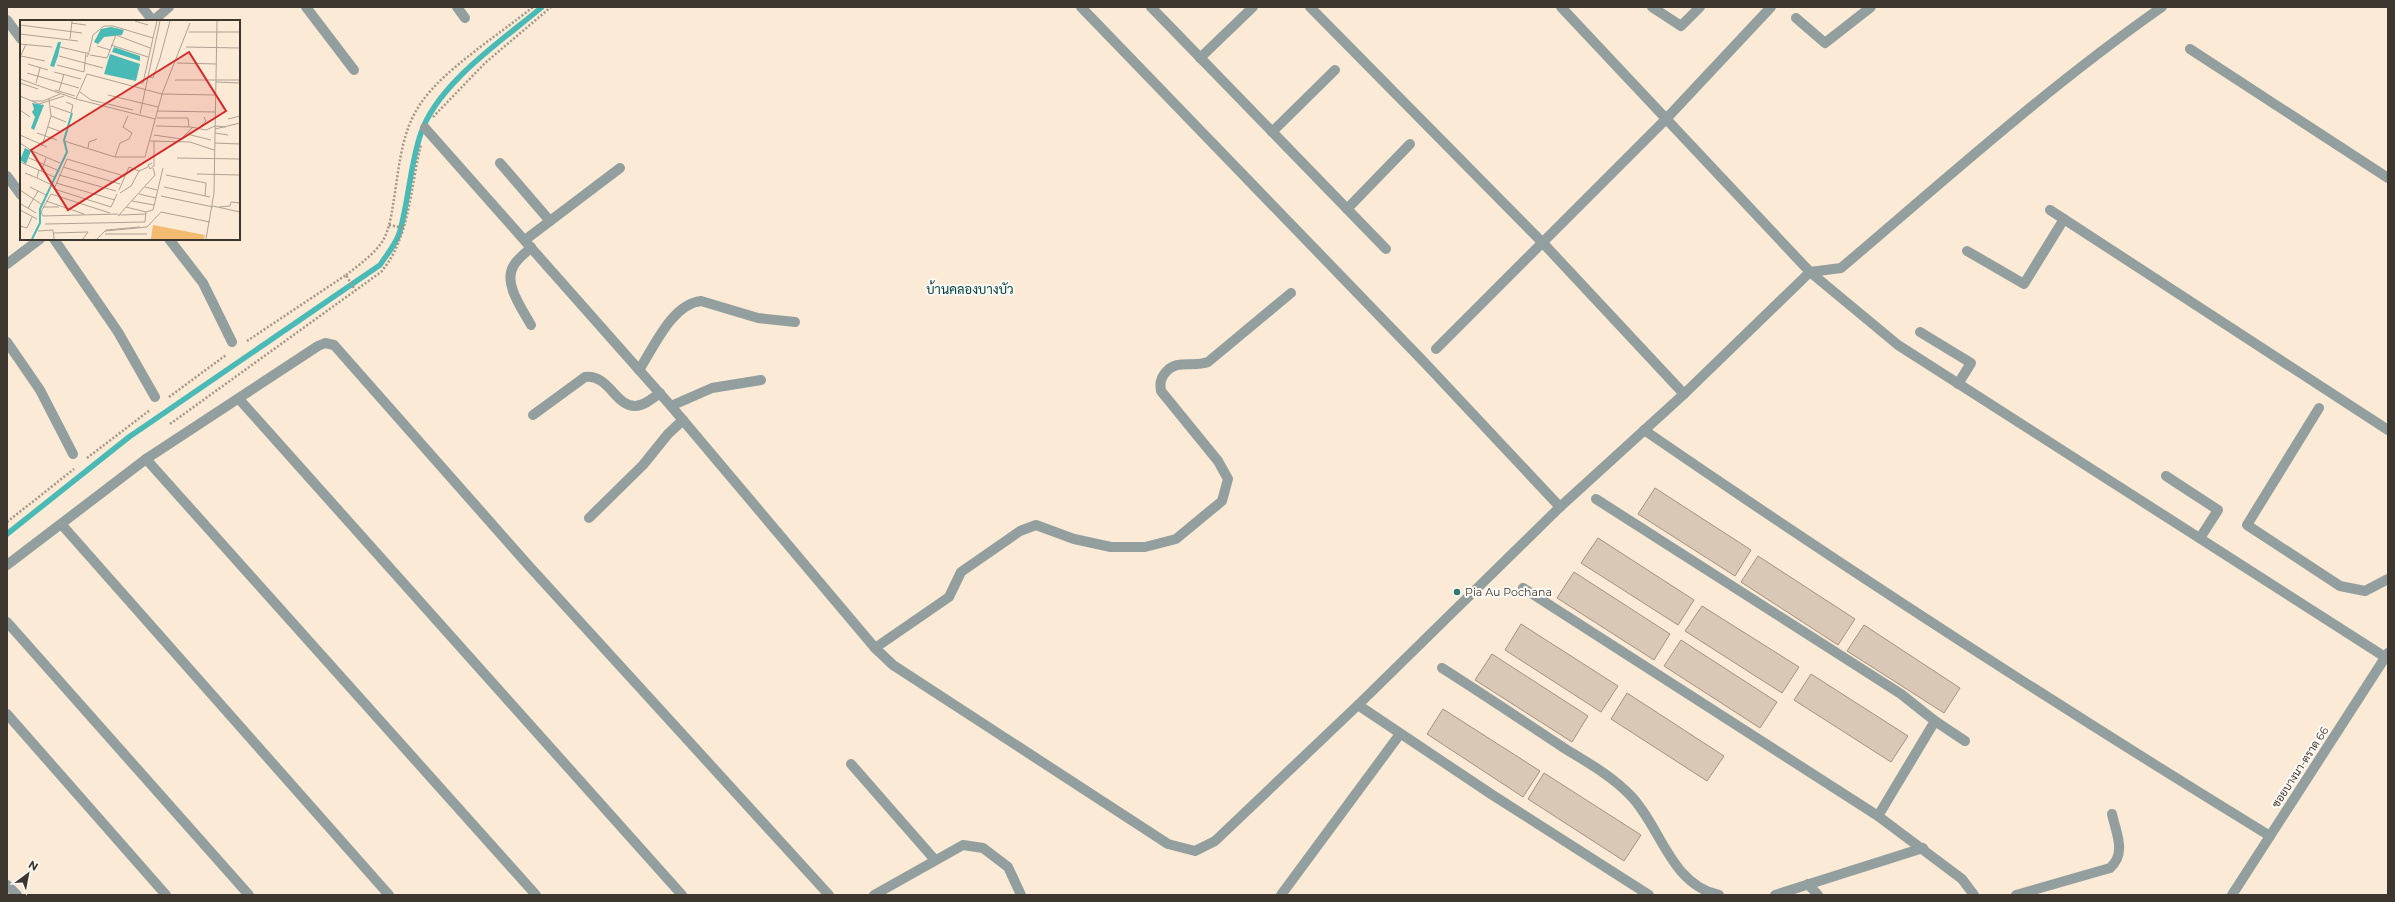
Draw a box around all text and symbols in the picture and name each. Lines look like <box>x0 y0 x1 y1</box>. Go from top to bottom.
inset map <box>20 20 240 240</box>
district label: บ้านคลองบางบัว <box>926 280 1014 297</box>
place label: Pia Au Pochana <box>1465 585 1552 599</box>
marker: Pia Au Pochana <box>1452 587 1462 597</box>
street label: ซอยบางนา-ตราด 66 <box>2269 724 2332 810</box>
north arrow <box>8 854 48 894</box>
text: N <box>26 857 41 874</box>

